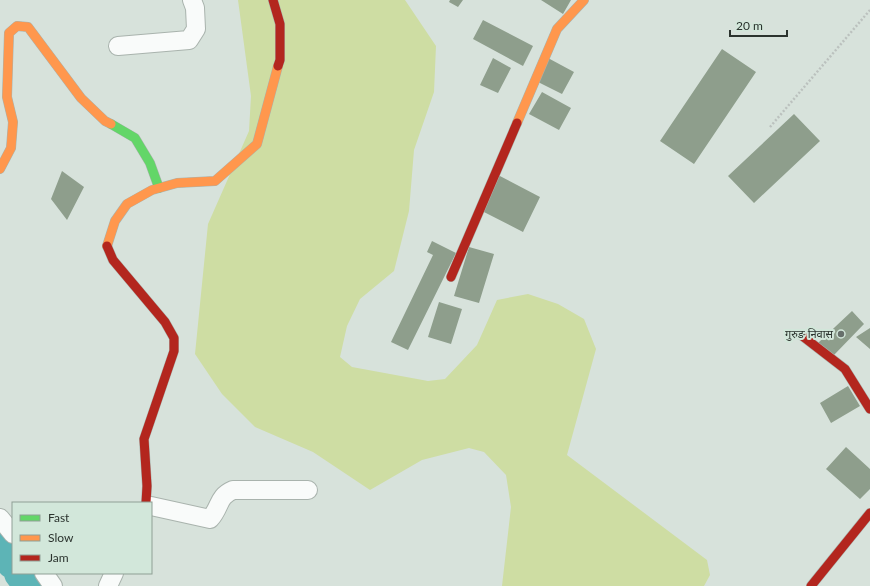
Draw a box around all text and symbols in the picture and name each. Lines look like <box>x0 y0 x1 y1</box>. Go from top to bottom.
scale bar <box>730 12 787 38</box>
text: 20 m <box>736 18 763 33</box>
place label: गुरुङ निवास <box>785 327 834 341</box>
marker: गुरुङ निवास <box>836 329 846 339</box>
legend <box>12 502 152 574</box>
text: Fast <box>48 510 70 525</box>
text: Slow <box>48 530 74 545</box>
text: Jam <box>48 550 69 565</box>

